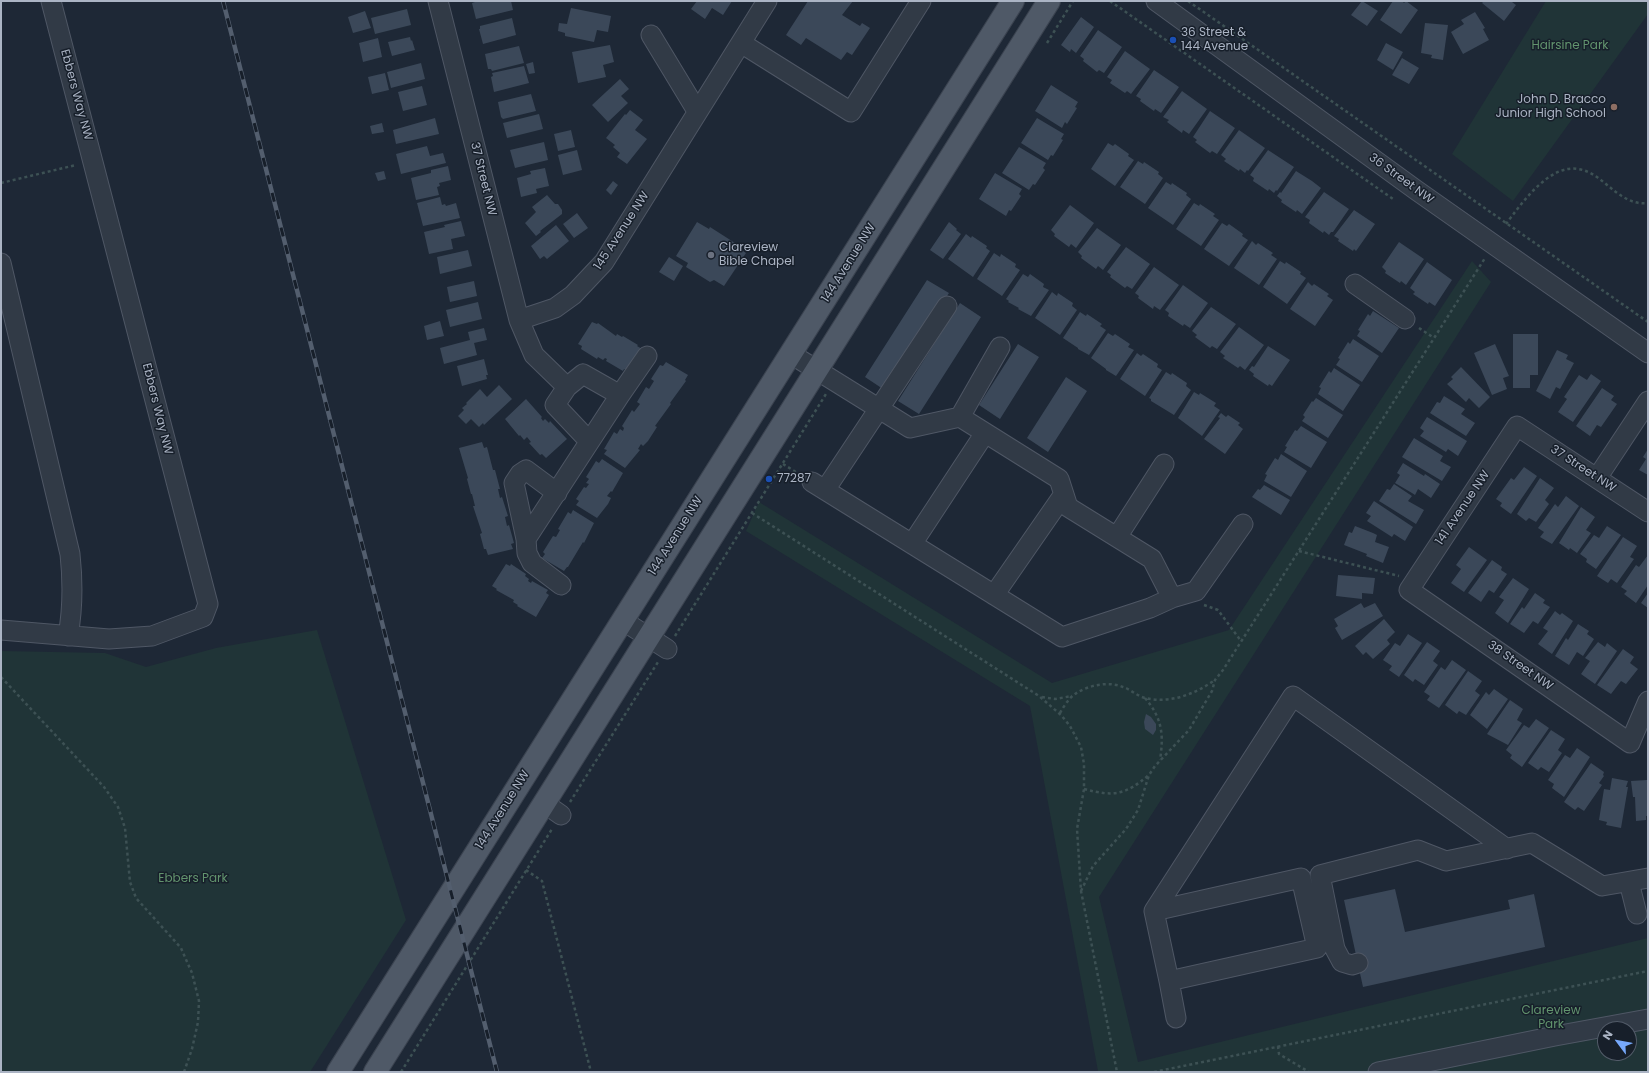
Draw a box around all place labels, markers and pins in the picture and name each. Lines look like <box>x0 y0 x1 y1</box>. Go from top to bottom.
place label: 36 Street & 144 Avenue <box>1181 26 1248 54</box>
marker: 36 Street & 144 Avenue <box>1168 35 1178 45</box>
place label: John D. Bracco Junior High School <box>1495 93 1606 121</box>
marker: John D. Bracco Junior High School <box>1609 102 1619 112</box>
place label: Clareview Bible Chapel <box>719 241 795 269</box>
marker: Clareview Bible Chapel <box>706 250 716 260</box>
place label: 77287 <box>777 472 811 486</box>
marker: 77287 <box>764 474 774 484</box>

